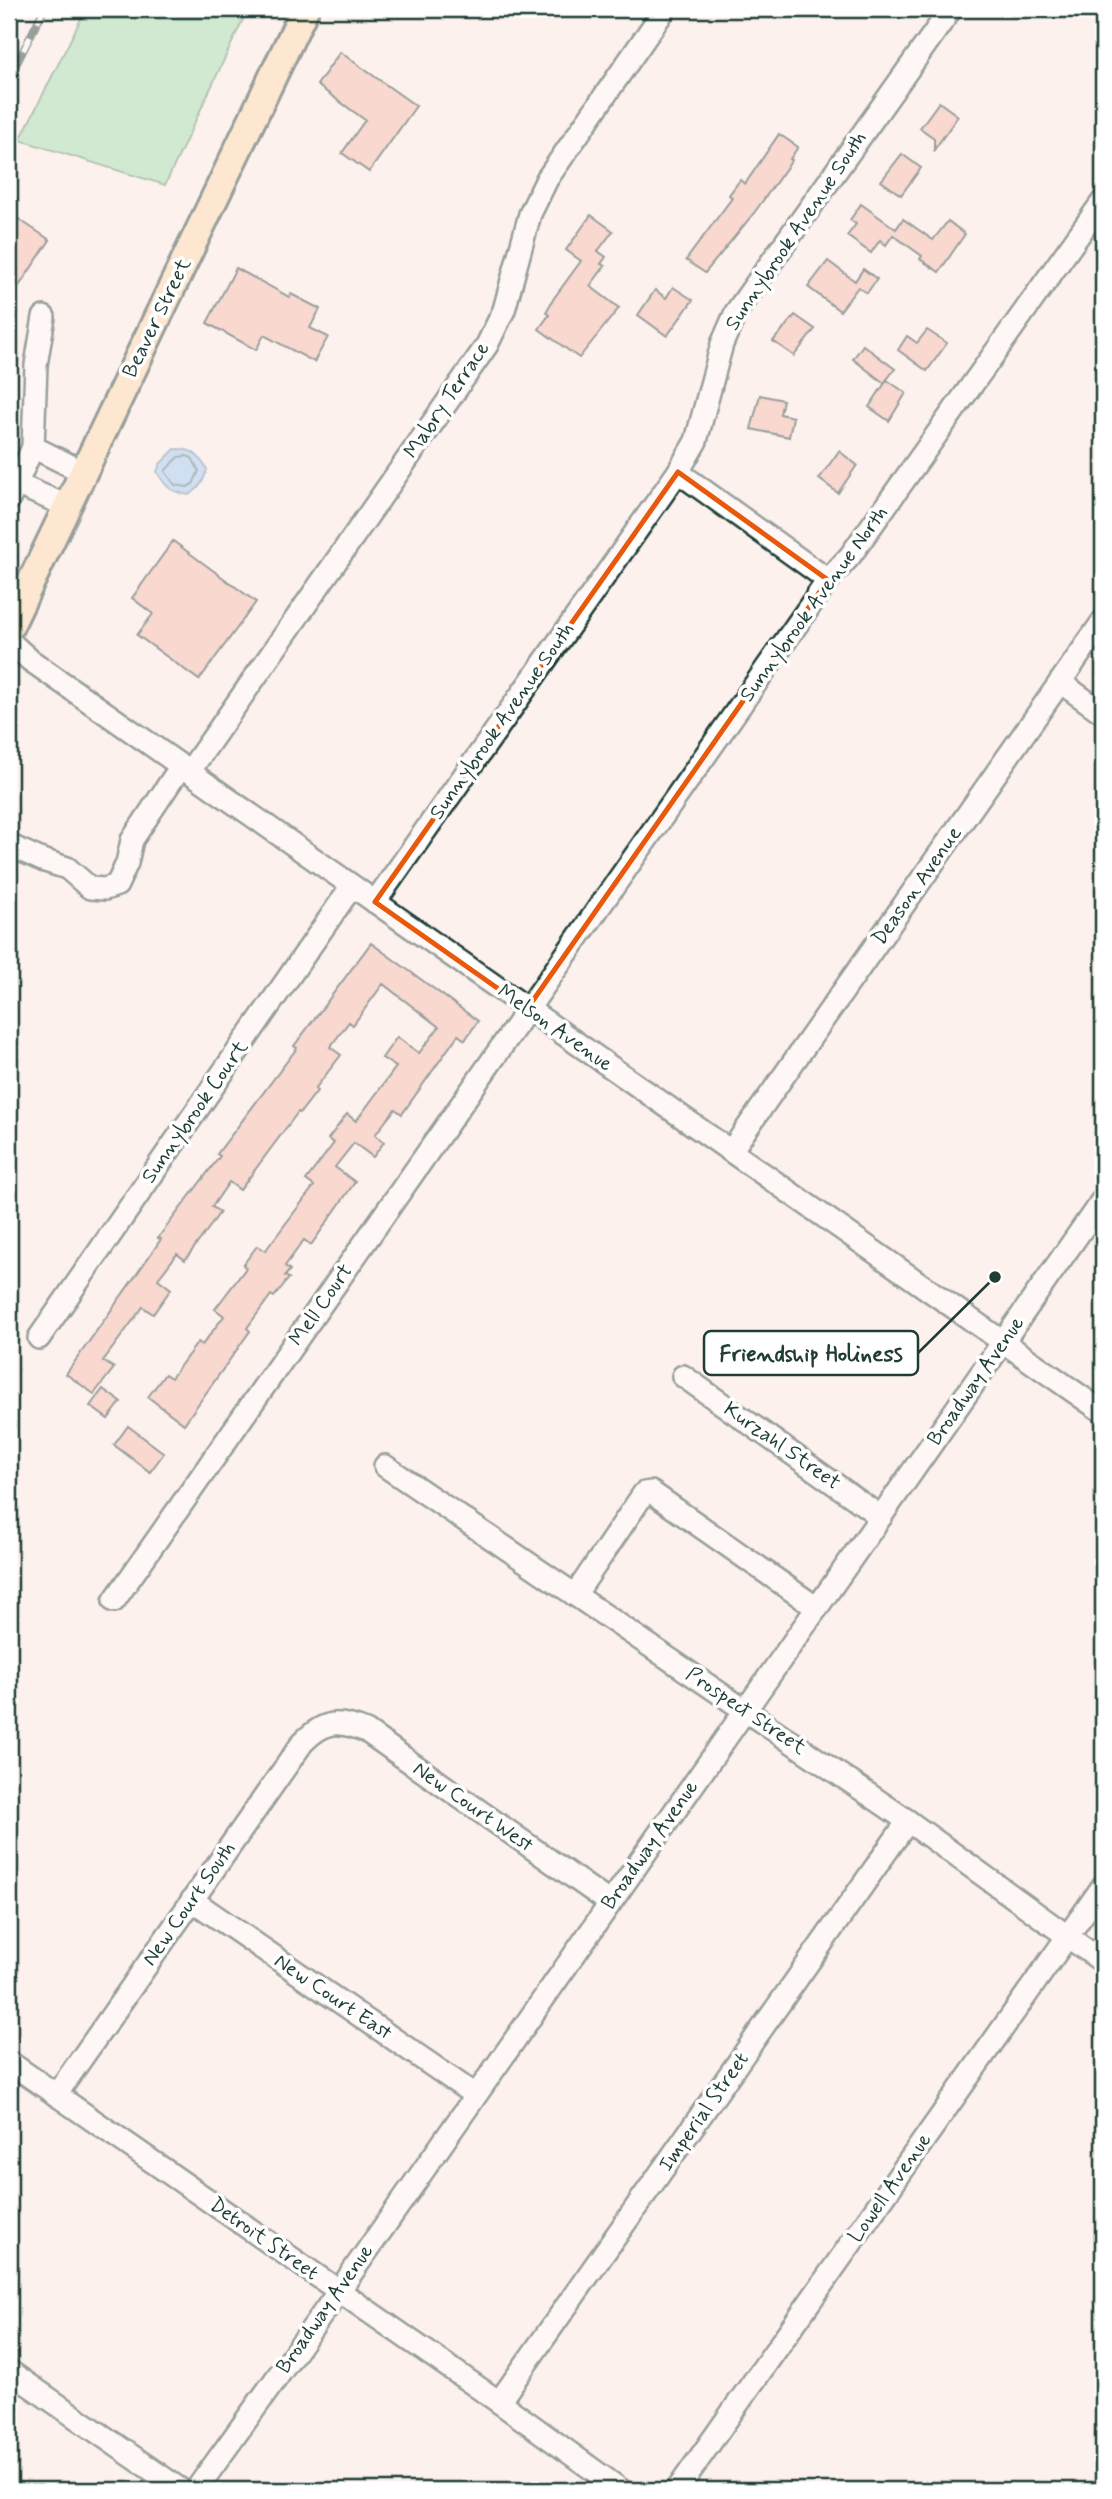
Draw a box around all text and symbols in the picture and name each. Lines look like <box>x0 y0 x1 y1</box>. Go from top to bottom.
street label: Sunnybrook Avenue South <box>719 126 873 336</box>
street label: Beaver Street <box>116 253 198 382</box>
street label: Mabry Terrace <box>398 336 497 464</box>
street label: Sunnybrook Avenue North <box>733 500 895 708</box>
street label: Sunnybrook Avenue South <box>423 617 581 825</box>
street label: Deason Avenue <box>866 821 968 951</box>
street label: Melson Avenue <box>492 978 619 1078</box>
street label: Sunnybrook Court <box>135 1034 255 1189</box>
street label: Mell Court <box>283 1258 360 1352</box>
street label: Broadway Avenue <box>921 1311 1031 1451</box>
callout: Friendship Holiness <box>704 1331 918 1375</box>
text: Friendship Holiness <box>719 1340 903 1370</box>
street label: Kurzahl Street <box>718 1395 846 1497</box>
street label: Prospect Street <box>680 1660 812 1762</box>
street label: New Court West <box>407 1755 539 1859</box>
street label: Broadway Avenue <box>595 1775 705 1915</box>
street label: New Court South <box>136 1836 242 1972</box>
street label: New Court East <box>268 1947 398 2047</box>
street label: Imperial Street <box>652 2046 756 2177</box>
street label: Lowell Avenue <box>842 2127 938 2248</box>
street label: Detroit Street <box>204 2191 324 2287</box>
street label: Broadway Avenue <box>270 2239 380 2379</box>

